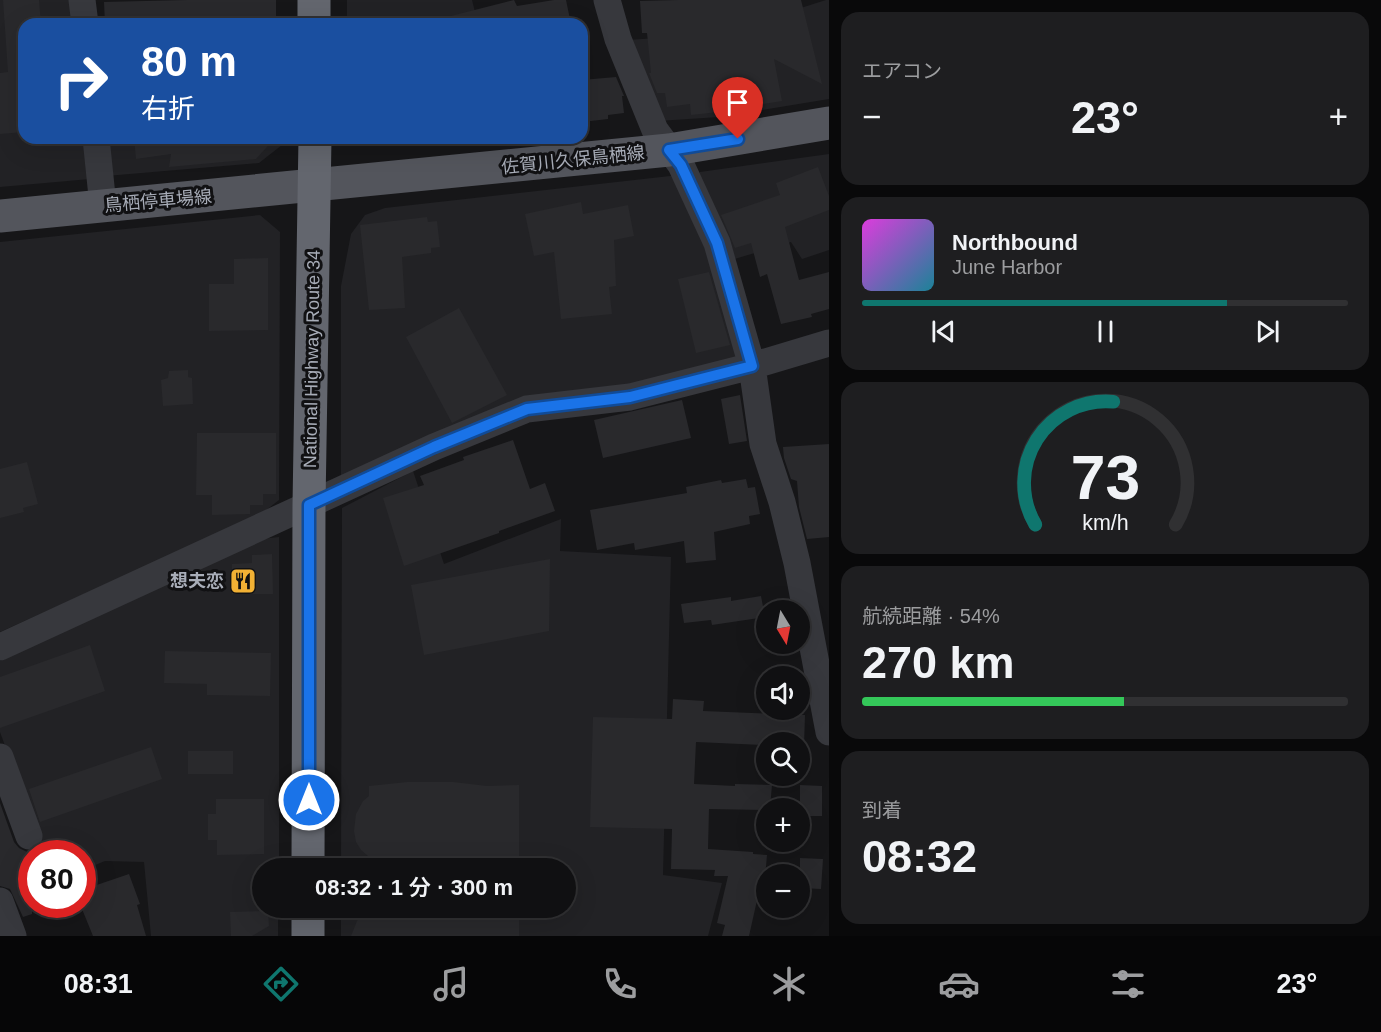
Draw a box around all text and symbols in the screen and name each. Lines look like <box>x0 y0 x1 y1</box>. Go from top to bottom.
text: 80 m <box>141 38 237 85</box>
icon: right <box>42 42 120 120</box>
text: エアコン <box>862 60 942 82</box>
pin <box>712 77 763 139</box>
icon: arrive <box>721 86 754 119</box>
text: 23° <box>1071 92 1139 143</box>
text: 右折 <box>141 94 195 124</box>
text: − <box>862 98 881 135</box>
text: + <box>1329 98 1348 135</box>
street label: 佐賀川久保鳥栖線 <box>500 143 646 177</box>
street label: 鳥栖停車場線 <box>103 186 213 216</box>
text: Northbound <box>952 230 1078 255</box>
street label: National Highway Route 34 <box>300 250 324 468</box>
text: June Harbor <box>952 256 1062 278</box>
icon: previous <box>927 315 960 348</box>
icon: pause <box>1089 315 1122 348</box>
icon: next <box>1251 315 1284 348</box>
text: 73 <box>1070 443 1140 512</box>
text: km/h <box>1082 511 1128 535</box>
restaurant icon: 想夫恋 <box>228 566 258 596</box>
place label: 想夫恋 <box>170 571 224 591</box>
north arrow <box>756 600 810 654</box>
map controls <box>756 600 810 918</box>
text: 航続距離 · 54% <box>862 605 1000 627</box>
text: 270 km <box>862 637 1015 688</box>
button: sound <box>756 666 810 720</box>
button: search <box>756 732 810 786</box>
position arrow <box>277 768 341 832</box>
button: + <box>756 798 810 852</box>
text: 到着 <box>862 799 902 821</box>
text: 08:32 <box>862 831 977 882</box>
speed limit sign: 80 <box>18 840 96 918</box>
button: − <box>756 864 810 918</box>
text: 08:32 · 1 分 · 300 m <box>315 875 513 900</box>
icon: directions <box>260 963 302 1005</box>
icon: music <box>430 963 472 1005</box>
icon: phone <box>599 963 641 1005</box>
icon: climate <box>768 963 810 1005</box>
icon: car <box>938 963 980 1005</box>
icon: filters <box>1107 963 1149 1005</box>
text: 08:31 <box>64 969 133 999</box>
text: 23° <box>1276 969 1317 999</box>

